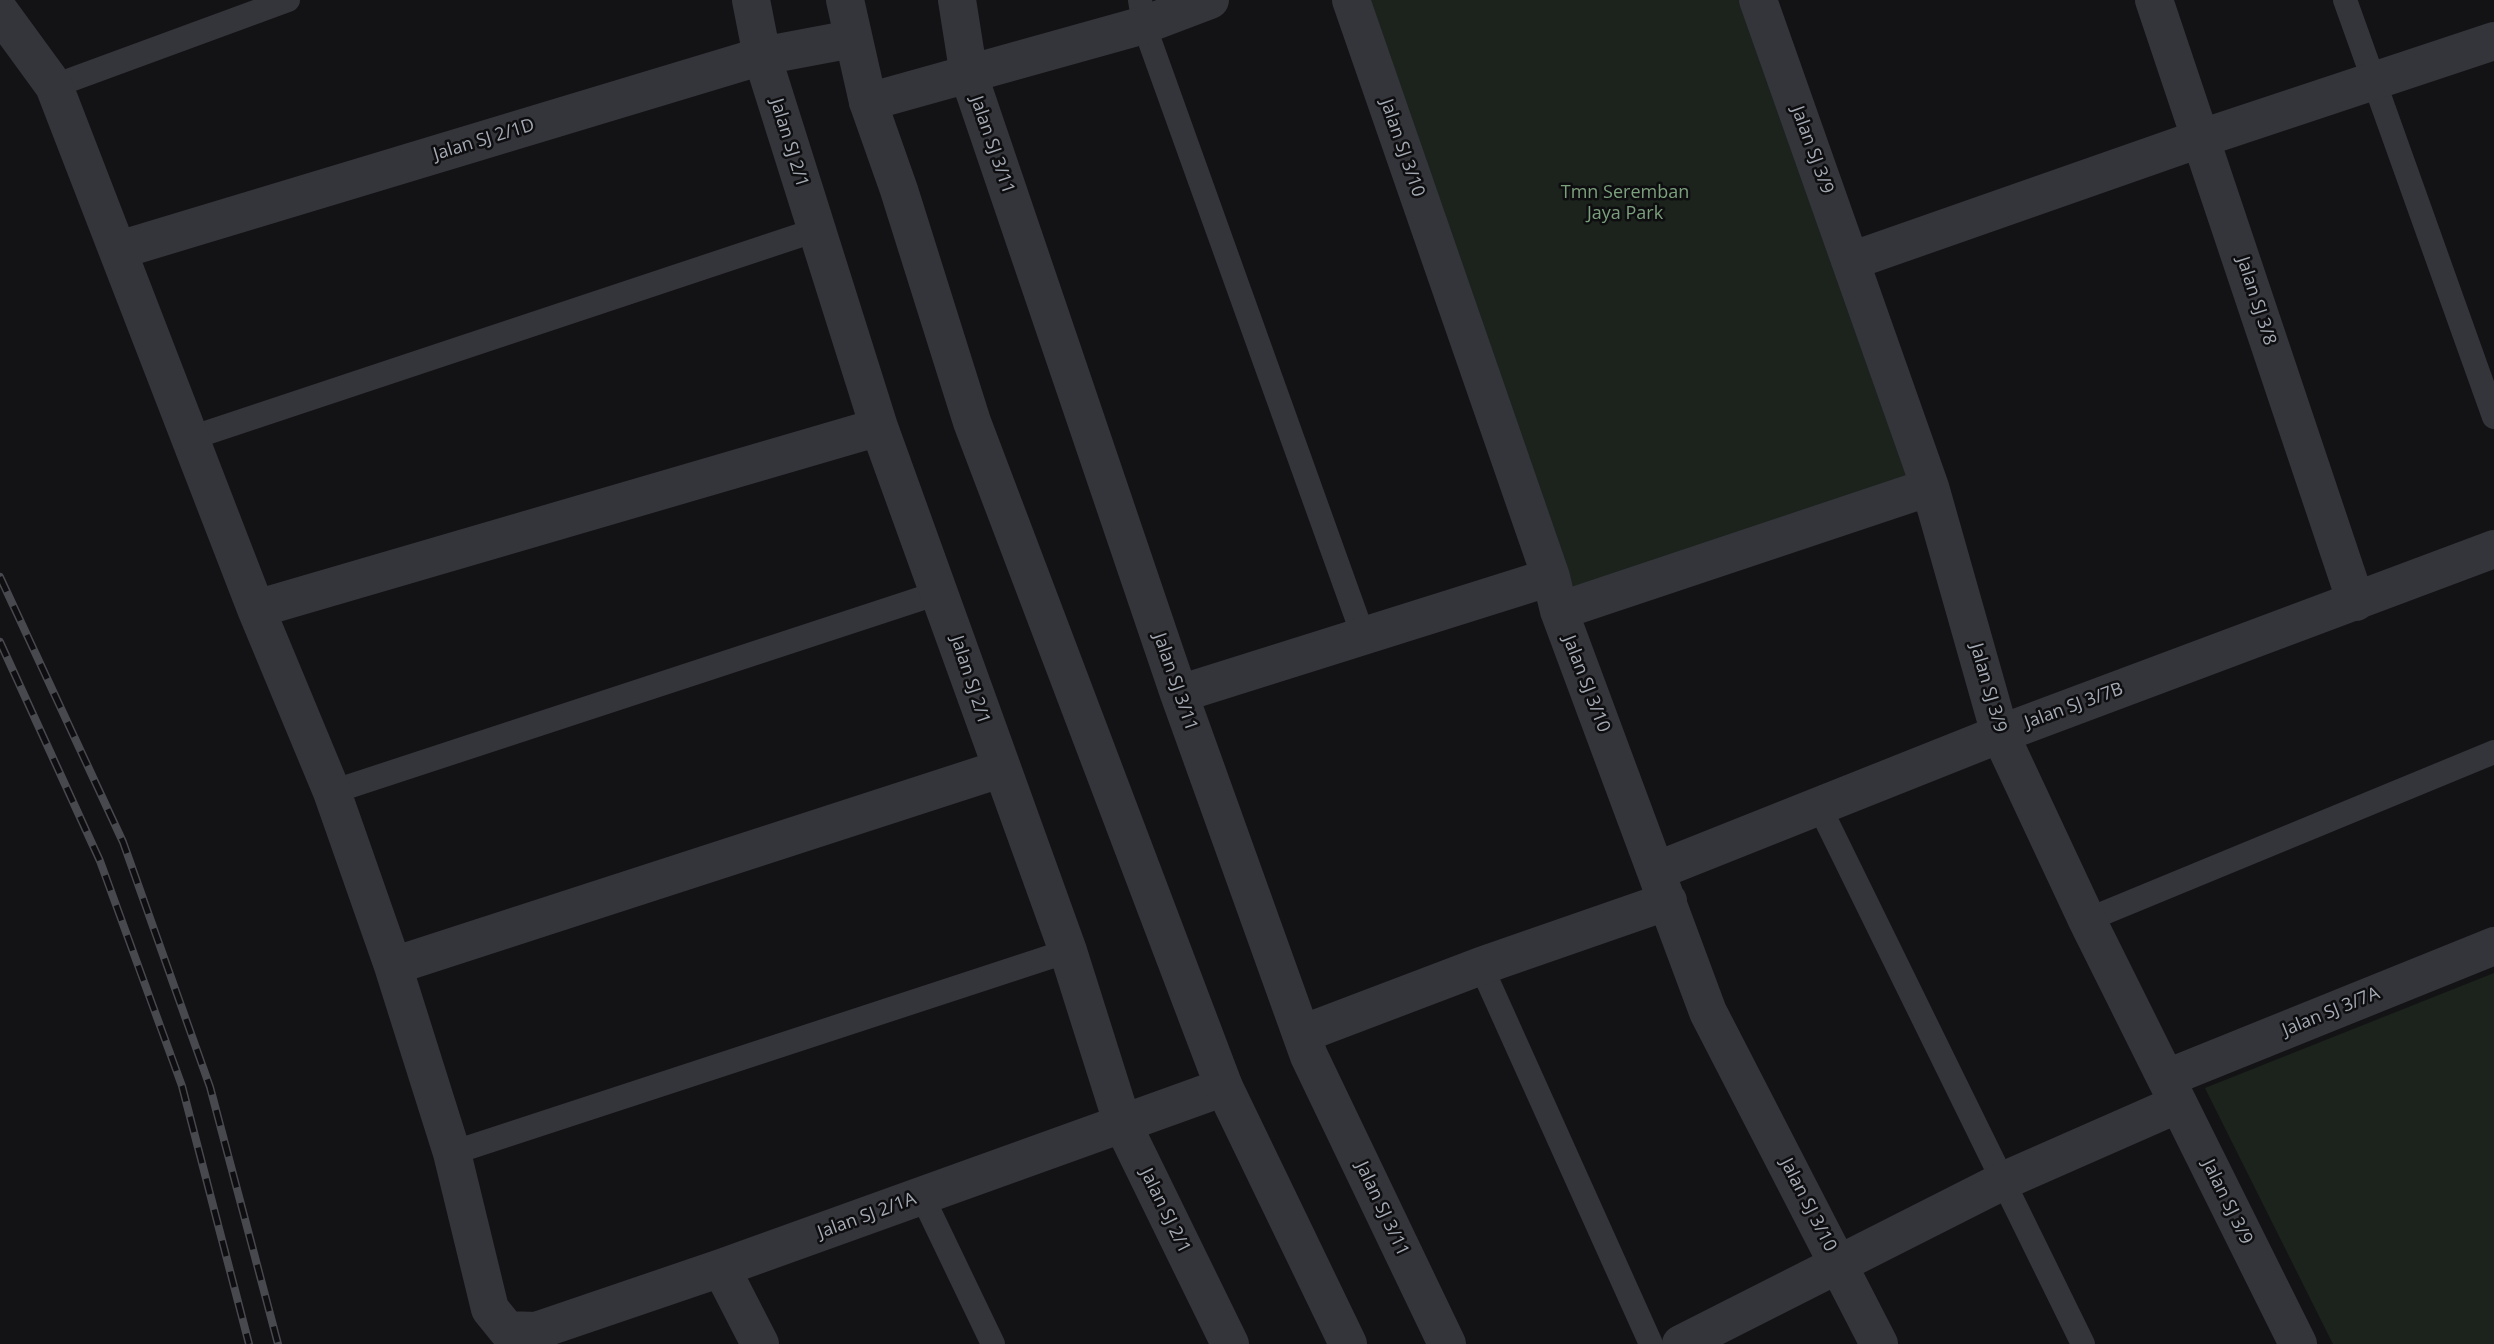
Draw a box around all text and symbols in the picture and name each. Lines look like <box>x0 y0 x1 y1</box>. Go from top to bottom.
street label: Jalan SJ 3/11 <box>965 93 1019 197</box>
street label: Jalan SJ 2/1 <box>765 96 813 190</box>
street label: Jalan SJ 3/10 <box>1375 96 1429 200</box>
street label: Jalan SJ 3/9 <box>1786 103 1838 197</box>
street label: Jalan SJ 2/1D <box>431 114 537 166</box>
park label: Tmn Seremban Jaya Park <box>1561 182 1689 224</box>
street label: Jalan SJ 3/8 <box>2232 254 2280 348</box>
street label: Jalan SJ 3/11 <box>1148 630 1202 734</box>
street label: Jalan SJ 2/1 <box>946 633 994 727</box>
street label: Jalan SJ 3/10 <box>1558 633 1614 735</box>
street label: Jalan SJ 3/9 <box>1965 641 2011 735</box>
street label: Jalan SJ 3/7B <box>2022 678 2126 734</box>
street label: Jalan SJ 3/7A <box>2279 983 2383 1041</box>
street label: Jalan SJ 3/10 <box>1775 1155 1841 1255</box>
street label: Jalan SJ 3/9 <box>2197 1156 2257 1248</box>
street label: Jalan SJ 3/11 <box>1351 1158 1413 1260</box>
street label: Jalan SJ 2/1 <box>1135 1165 1195 1257</box>
street label: Jalan SJ 2/1A <box>815 1188 919 1244</box>

